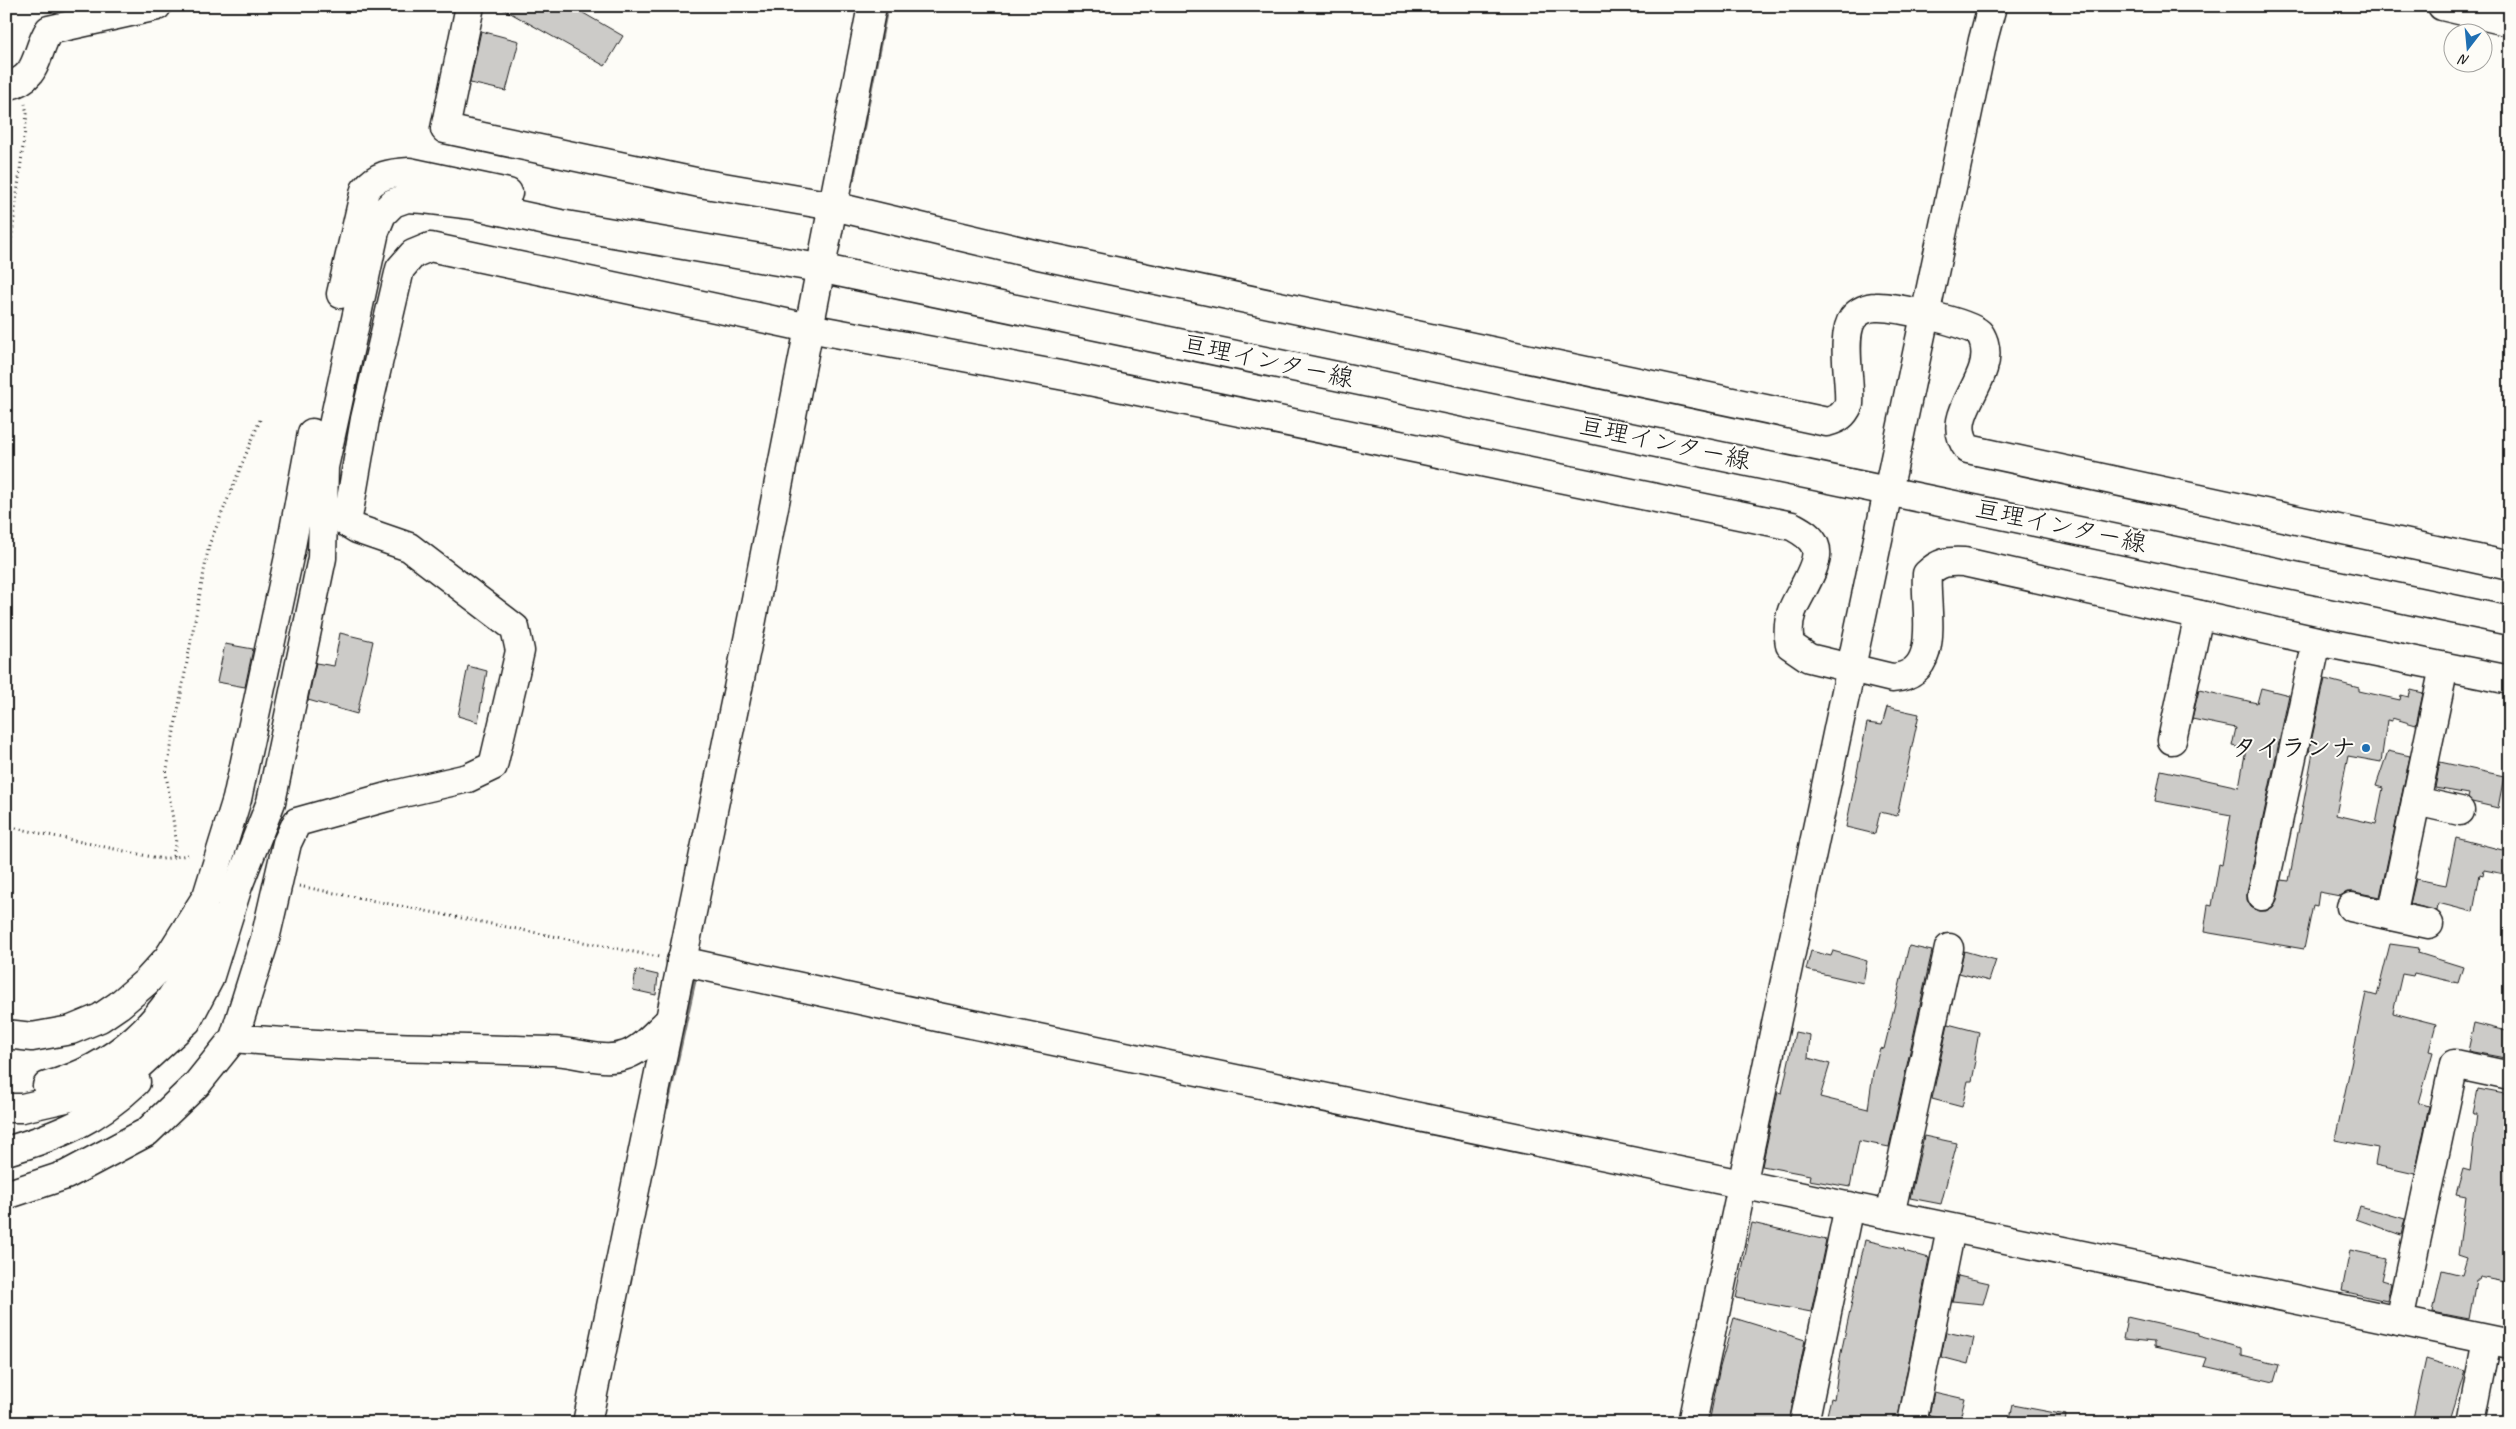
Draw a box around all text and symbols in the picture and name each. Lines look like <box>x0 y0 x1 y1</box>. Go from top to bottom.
north arrow <box>2444 22 2494 72</box>
text: N <box>2456 50 2471 69</box>
street label: 亘理インター線 <box>1180 327 1356 395</box>
street label: 亘理インター線 <box>1577 409 1753 477</box>
street label: 亘理インター線 <box>1973 492 2149 560</box>
place label: タイランナ <box>2232 732 2356 764</box>
marker: タイランナ <box>2360 742 2372 754</box>

